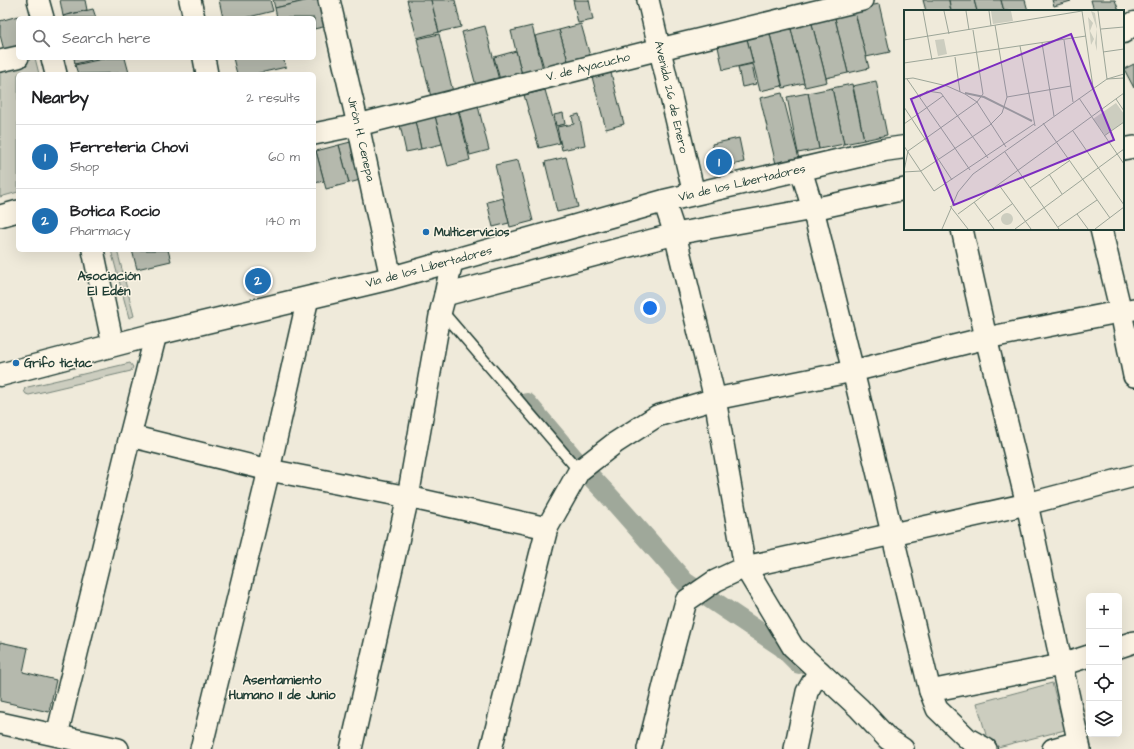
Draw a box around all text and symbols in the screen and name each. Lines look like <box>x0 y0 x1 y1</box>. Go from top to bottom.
inset map <box>904 10 1124 230</box>
search box <box>16 16 316 60</box>
icon: search <box>30 27 52 49</box>
text: Search here <box>62 28 151 49</box>
street label: Avenida 26 de Enero <box>650 39 692 155</box>
street label: V. de Ayacucho <box>544 48 632 87</box>
text: Nearby <box>32 86 89 110</box>
text: 2 results <box>246 89 300 107</box>
street label: Jirón H. Cenepa <box>343 95 379 183</box>
text: Ferreteria Chovi <box>70 137 188 158</box>
pin: 1 <box>706 147 732 177</box>
text: 1 <box>44 148 46 166</box>
text: 60 m <box>268 148 300 166</box>
text: Shop <box>70 158 99 176</box>
street label: Vía de los Libertadores <box>677 160 807 206</box>
text: Botica Rocio <box>70 201 160 222</box>
text: 2 <box>41 212 49 230</box>
text: 140 m <box>266 212 300 230</box>
text: Pharmacy <box>70 222 131 240</box>
place label: Multicervicios <box>434 224 510 241</box>
marker: Multicervicios <box>421 227 431 237</box>
street label: Vía de los Libertadores <box>364 242 494 292</box>
pin: 2 <box>245 266 271 296</box>
district label: Asociación El Edén <box>78 267 141 300</box>
your location <box>640 298 660 318</box>
place label: Grifo tictac <box>24 355 93 372</box>
marker: Grifo tictac <box>11 358 21 368</box>
map controls <box>1086 593 1122 737</box>
button: + <box>1086 593 1122 629</box>
button: − <box>1086 629 1122 665</box>
button: locate <box>1086 665 1122 701</box>
district label: Asentamiento Humano 11 de Junio <box>229 671 336 704</box>
button: layers <box>1086 701 1122 737</box>

